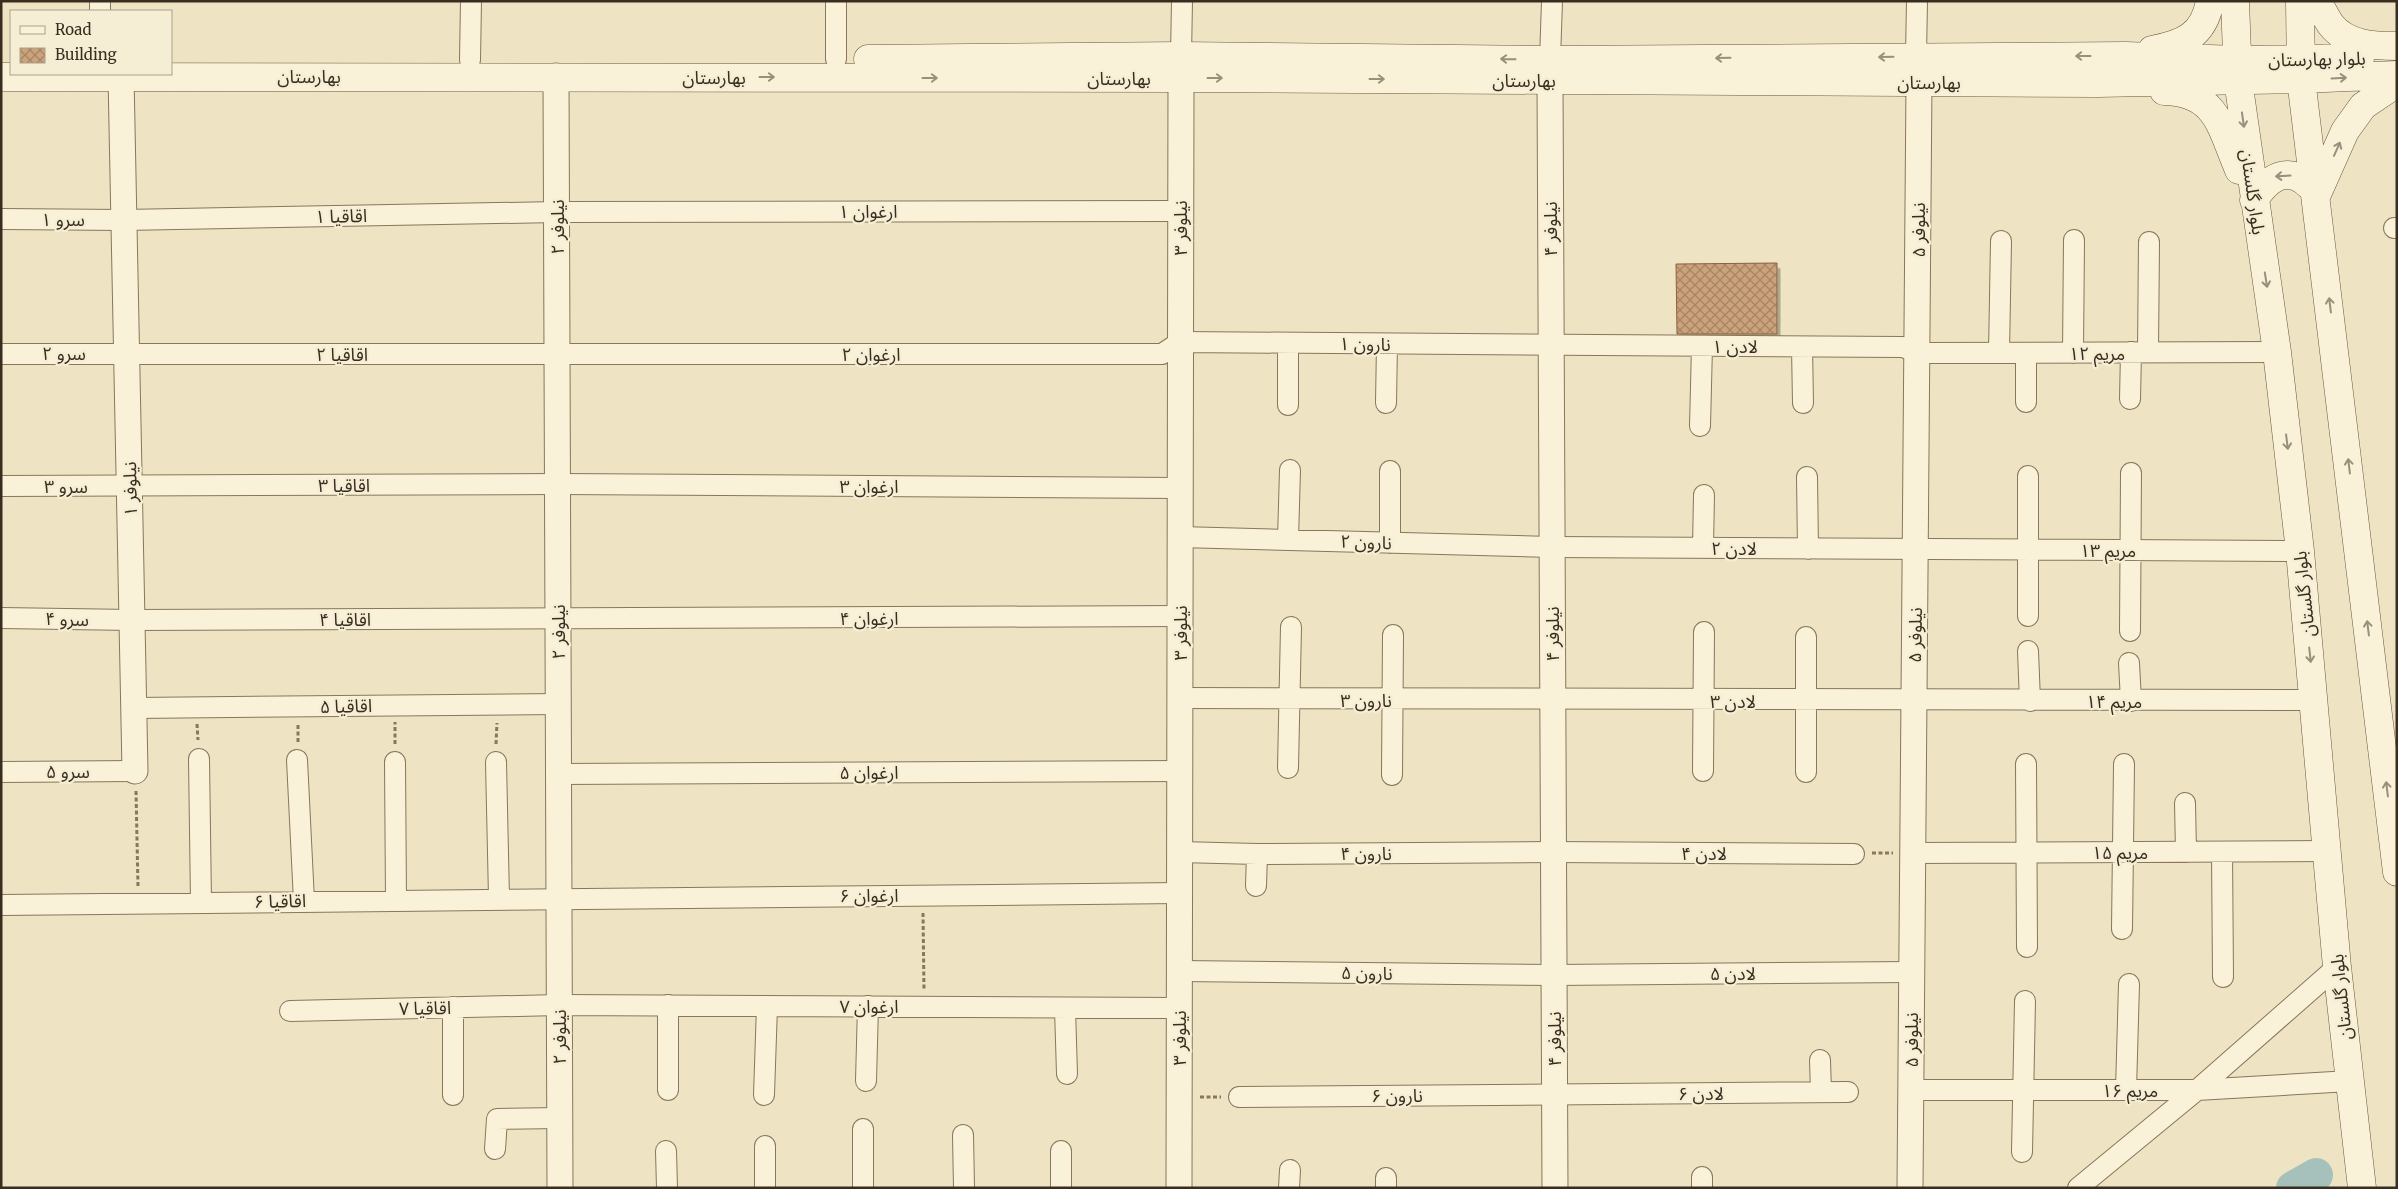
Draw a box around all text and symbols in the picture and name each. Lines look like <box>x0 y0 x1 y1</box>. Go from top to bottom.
legend <box>10 10 172 75</box>
text: Road <box>55 20 91 39</box>
text: Building <box>55 45 117 64</box>
street label: بلوار بهارستان <box>2268 47 2366 71</box>
one-way arrow <box>2076 51 2092 61</box>
one-way arrow <box>1878 52 1894 62</box>
one-way arrow <box>1716 53 1732 63</box>
one-way arrow <box>1501 54 1517 64</box>
street label: بهارستان <box>277 65 341 88</box>
street label: بهارستان <box>682 66 746 89</box>
street label: بهارستان <box>1087 67 1151 90</box>
street label: بهارستان <box>1492 69 1556 92</box>
street label: بهارستان <box>1897 71 1961 94</box>
one-way arrow <box>759 72 775 82</box>
one-way arrow <box>922 73 938 83</box>
one-way arrow <box>1206 73 1223 83</box>
one-way arrow <box>2331 73 2347 82</box>
one-way arrow <box>1369 74 1385 84</box>
one-way arrow <box>2238 111 2248 127</box>
one-way arrow <box>2332 142 2342 157</box>
street label: بلوار گلستان <box>2236 148 2270 236</box>
one-way arrow <box>2275 172 2291 181</box>
street label: نیلوفر ۲ <box>546 199 569 255</box>
street label: ارغوان ۱ <box>838 200 898 223</box>
street label: نیلوفر ۳ <box>1169 200 1192 256</box>
street label: نیلوفر ۴ <box>1539 201 1562 257</box>
street label: نیلوفر ۵ <box>1907 202 1930 258</box>
street label: اقاقیا ۱ <box>315 204 367 228</box>
street label: سرو ۱ <box>41 208 85 231</box>
one-way arrow <box>2261 272 2271 288</box>
one-way arrow <box>2325 297 2335 313</box>
street label: نارون ۱ <box>1339 332 1391 356</box>
street label: لادن ۱ <box>1712 335 1758 358</box>
street label: سرو ۲ <box>42 342 86 365</box>
street label: مریم ۱۲ <box>2069 342 2125 367</box>
street label: اقاقیا ۲ <box>316 343 368 366</box>
street label: ارغوان ۲ <box>841 343 901 366</box>
one-way arrow <box>2282 433 2292 449</box>
one-way arrow <box>2344 459 2354 475</box>
street label: نیلوفر ۱ <box>118 461 142 517</box>
street label: اقاقیا ۳ <box>318 474 370 497</box>
street label: سرو ۳ <box>44 475 88 498</box>
street label: ارغوان ۳ <box>839 475 899 498</box>
street label: نارون ۲ <box>1340 530 1392 554</box>
street label: لادن ۲ <box>1711 537 1757 560</box>
street label: مریم ۱۳ <box>2080 539 2136 564</box>
street label: بلوار گلستان <box>2288 550 2320 638</box>
street label: نیلوفر ۲ <box>547 604 570 660</box>
street label: نیلوفر ۳ <box>1169 605 1192 661</box>
street label: نیلوفر ۴ <box>1541 606 1564 662</box>
street label: سرو ۴ <box>45 607 89 631</box>
street label: ارغوان ۴ <box>839 607 899 630</box>
street label: نیلوفر ۵ <box>1903 607 1927 663</box>
street label: اقاقیا ۴ <box>319 608 371 631</box>
one-way arrow <box>2363 620 2373 636</box>
one-way arrow <box>2305 647 2315 663</box>
street label: نارون ۳ <box>1340 689 1392 712</box>
street label: لادن ۳ <box>1710 690 1756 713</box>
street label: مریم ۱۴ <box>2086 690 2142 715</box>
street label: اقاقیا ۵ <box>320 694 372 718</box>
street label: سرو ۵ <box>46 760 90 783</box>
street label: ارغوان ۵ <box>839 761 899 784</box>
one-way arrow <box>2382 782 2392 798</box>
street label: مریم ۱۵ <box>2092 841 2148 866</box>
street label: نارون ۴ <box>1340 842 1392 865</box>
street label: لادن ۴ <box>1681 842 1727 865</box>
street label: ارغوان ۶ <box>839 884 899 907</box>
street label: اقاقیا ۶ <box>254 889 306 913</box>
street label: بلوار گلستان <box>2325 953 2357 1041</box>
street label: نارون ۵ <box>1341 961 1393 985</box>
street label: لادن ۵ <box>1710 962 1756 985</box>
street label: ارغوان ۷ <box>839 995 899 1018</box>
street label: اقاقیا ۷ <box>399 996 451 1020</box>
street label: نیلوفر ۲ <box>548 1009 571 1065</box>
street label: نیلوفر ۳ <box>1168 1010 1191 1066</box>
street label: نیلوفر ۴ <box>1543 1011 1566 1067</box>
street label: نیلوفر ۵ <box>1900 1012 1923 1068</box>
street label: مریم ۱۶ <box>2102 1079 2158 1104</box>
street label: لادن ۶ <box>1678 1082 1724 1105</box>
street label: نارون ۶ <box>1371 1084 1423 1107</box>

